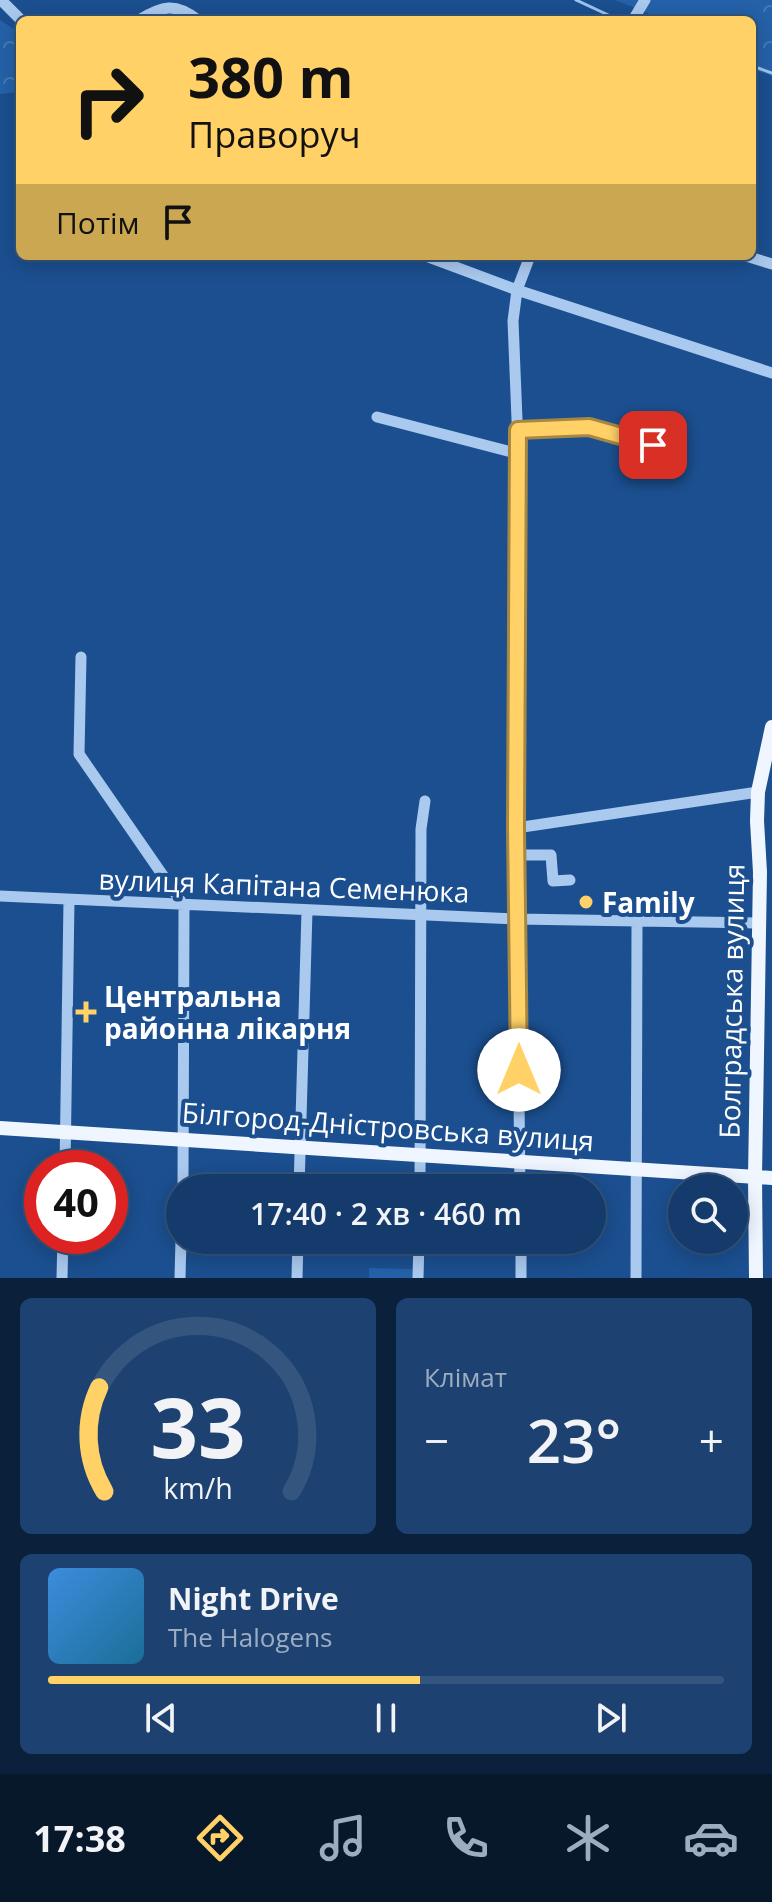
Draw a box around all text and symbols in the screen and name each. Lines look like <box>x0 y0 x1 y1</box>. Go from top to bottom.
text: 380 m <box>188 38 354 114</box>
icon: right <box>56 48 160 152</box>
text: Праворуч <box>188 110 360 159</box>
icon: arrive <box>156 200 200 244</box>
text: Потім <box>56 202 140 243</box>
pin <box>619 411 687 479</box>
icon: arrive <box>631 423 675 467</box>
street label: вулиця Капітана Семенюка <box>98 860 470 910</box>
street label: Болградська вулиця <box>710 863 752 1139</box>
place label: Family <box>602 883 695 921</box>
marker: Family <box>577 893 595 911</box>
place label: Центральна районна лікарня <box>104 977 351 1047</box>
marker: Центральна районна лікарня <box>75 1001 97 1023</box>
position arrow <box>477 1028 561 1112</box>
street label: Білгород-Дністровська вулиця <box>181 1093 595 1159</box>
speed limit sign: 40 <box>24 1150 128 1254</box>
map controls <box>668 1174 748 1254</box>
button: search <box>668 1174 748 1254</box>
text: 17:40 · 2 хв · 460 m <box>250 1193 522 1234</box>
text: Клімат <box>424 1359 507 1395</box>
text: 33 <box>150 1369 246 1482</box>
text: 23° <box>527 1399 621 1481</box>
text: − <box>424 1410 449 1470</box>
text: + <box>699 1410 724 1470</box>
text: km/h <box>163 1468 233 1507</box>
text: Night Drive <box>168 1578 339 1619</box>
text: The Halogens <box>168 1619 333 1655</box>
icon: previous <box>139 1696 183 1740</box>
icon: pause <box>364 1696 408 1740</box>
icon: next <box>589 1696 633 1740</box>
icon: directions <box>192 1810 248 1866</box>
icon: music <box>315 1810 371 1866</box>
icon: phone <box>438 1810 494 1866</box>
icon: climate <box>560 1810 616 1866</box>
icon: car <box>683 1810 739 1866</box>
text: 17:38 <box>33 1814 126 1863</box>

